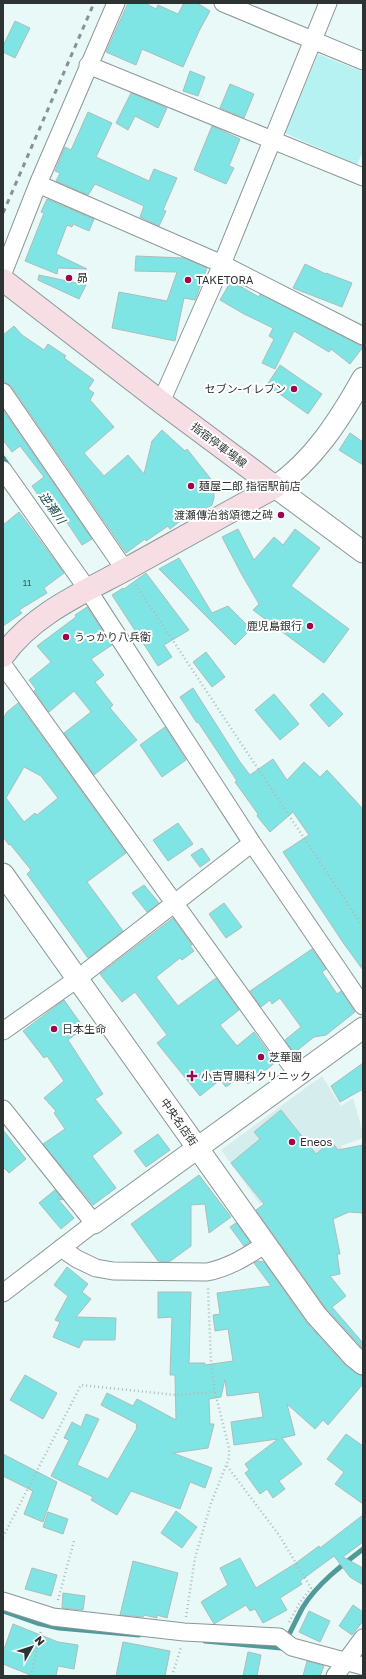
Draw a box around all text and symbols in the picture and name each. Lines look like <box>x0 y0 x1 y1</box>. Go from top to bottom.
place label: 昴 <box>77 271 88 284</box>
marker: 昴 <box>64 273 74 283</box>
place label: TAKETORA <box>196 273 254 286</box>
marker: TAKETORA <box>183 275 193 285</box>
place label: セブン-イレブン <box>205 382 286 395</box>
marker: セブン-イレブン <box>289 384 299 394</box>
street label: 指宿停車場線 <box>189 420 250 470</box>
place label: 麺屋二郎 指宿駅前店 <box>199 479 301 492</box>
marker: 麺屋二郎 指宿駅前店 <box>186 481 196 491</box>
water label: 逆瀬川 <box>36 489 70 528</box>
place label: 渡瀬傳治翁頌徳之碑 <box>174 508 273 521</box>
marker: 渡瀬傳治翁頌徳之碑 <box>276 510 286 520</box>
house number: 11 <box>23 577 32 588</box>
place label: 鹿児島銀行 <box>247 619 302 632</box>
marker: 鹿児島銀行 <box>305 621 315 631</box>
place label: うっかり八兵衛 <box>74 630 151 643</box>
marker: うっかり八兵衛 <box>61 632 71 642</box>
place label: 日本生命 <box>62 1022 106 1035</box>
marker: 日本生命 <box>49 1024 59 1034</box>
place label: 芝華園 <box>269 1050 302 1063</box>
marker: 芝華園 <box>256 1052 266 1062</box>
place label: 小吉胃腸科クリニック <box>201 1069 311 1082</box>
marker: 小吉胃腸科クリニック <box>186 1070 198 1082</box>
street label: 中央名店街 <box>158 1095 201 1148</box>
place label: Eneos <box>300 1135 332 1148</box>
marker: Eneos <box>287 1137 297 1147</box>
north arrow <box>12 1627 52 1667</box>
text: N <box>32 1633 48 1648</box>

